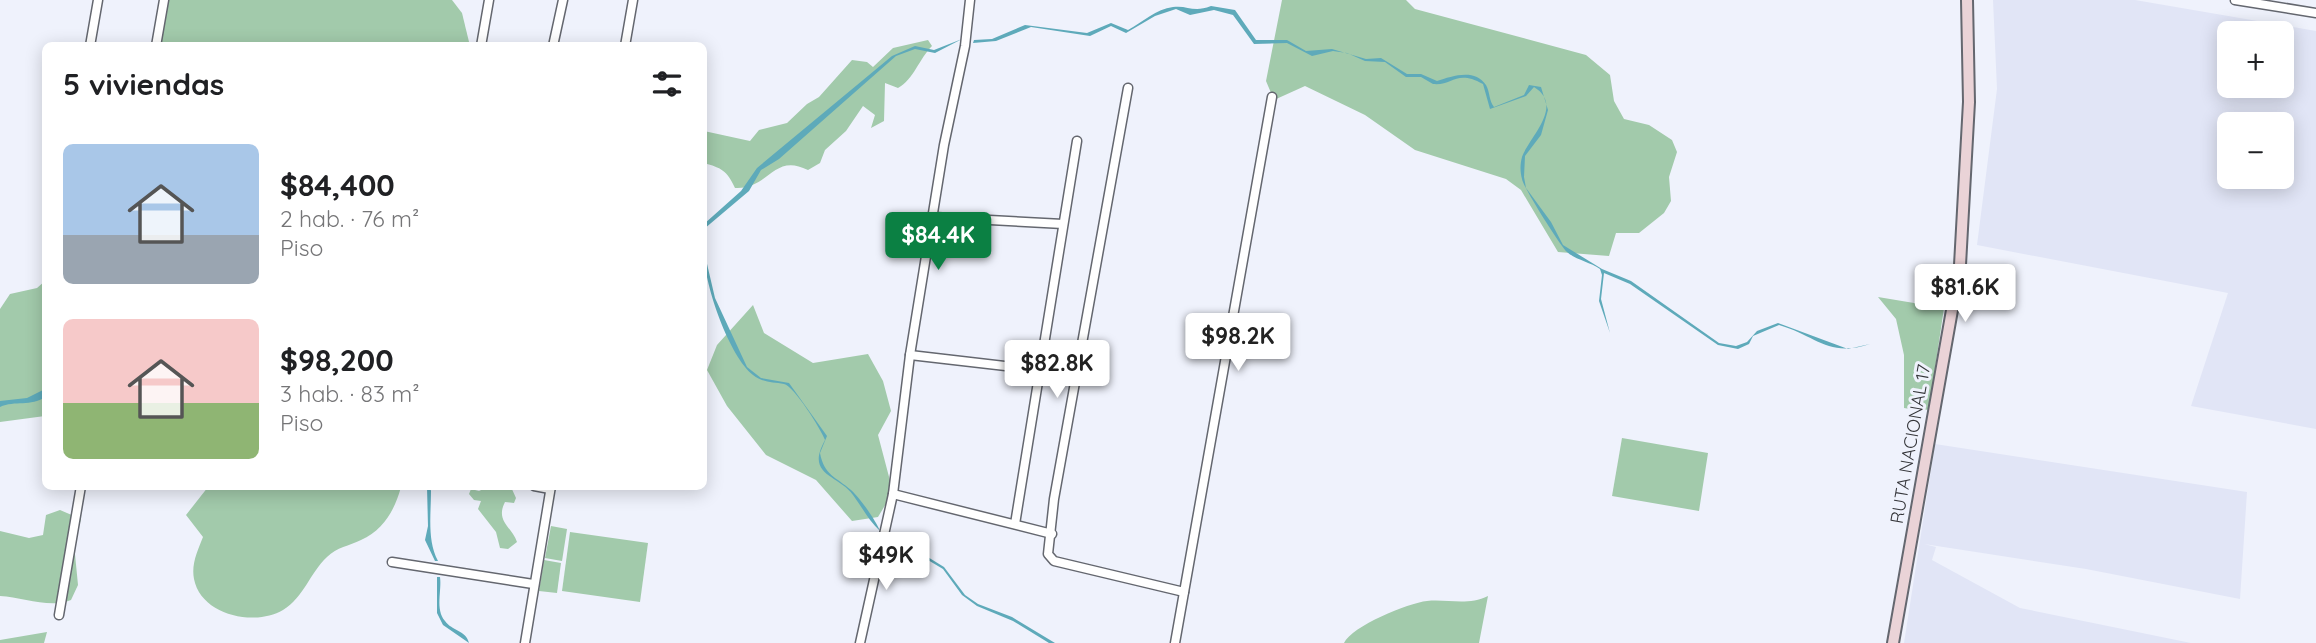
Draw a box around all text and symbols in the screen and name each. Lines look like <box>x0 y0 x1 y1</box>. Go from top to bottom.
map controls <box>2217 21 2294 189</box>
button: + <box>2217 21 2294 98</box>
text: 5 viviendas <box>63 65 224 103</box>
icon: filters <box>648 65 686 103</box>
button: − <box>2217 112 2294 189</box>
text: $84,400 <box>280 166 395 204</box>
icon: home <box>119 172 203 256</box>
text: 2 hab. · 76 m² <box>280 204 419 233</box>
pin: $84.4K <box>881 212 995 272</box>
text: $84.4K <box>901 220 975 249</box>
text: Piso <box>280 233 323 262</box>
pin: $81.6K <box>1908 264 2022 324</box>
text: $81.6K <box>1931 272 1999 301</box>
pin: $98.2K <box>1181 314 1295 373</box>
text: $98.2K <box>1201 321 1275 350</box>
pin: $82.8K <box>1000 340 1114 400</box>
text: $98,200 <box>280 341 394 379</box>
icon: home <box>119 347 203 431</box>
text: $82.8K <box>1021 348 1093 377</box>
street label: RUTA NACIONAL 17 <box>1885 363 1935 525</box>
text: 3 hab. · 83 m² <box>280 379 420 408</box>
text: Piso <box>280 408 323 437</box>
pin: $49K <box>845 532 927 592</box>
text: $49K <box>859 540 913 569</box>

